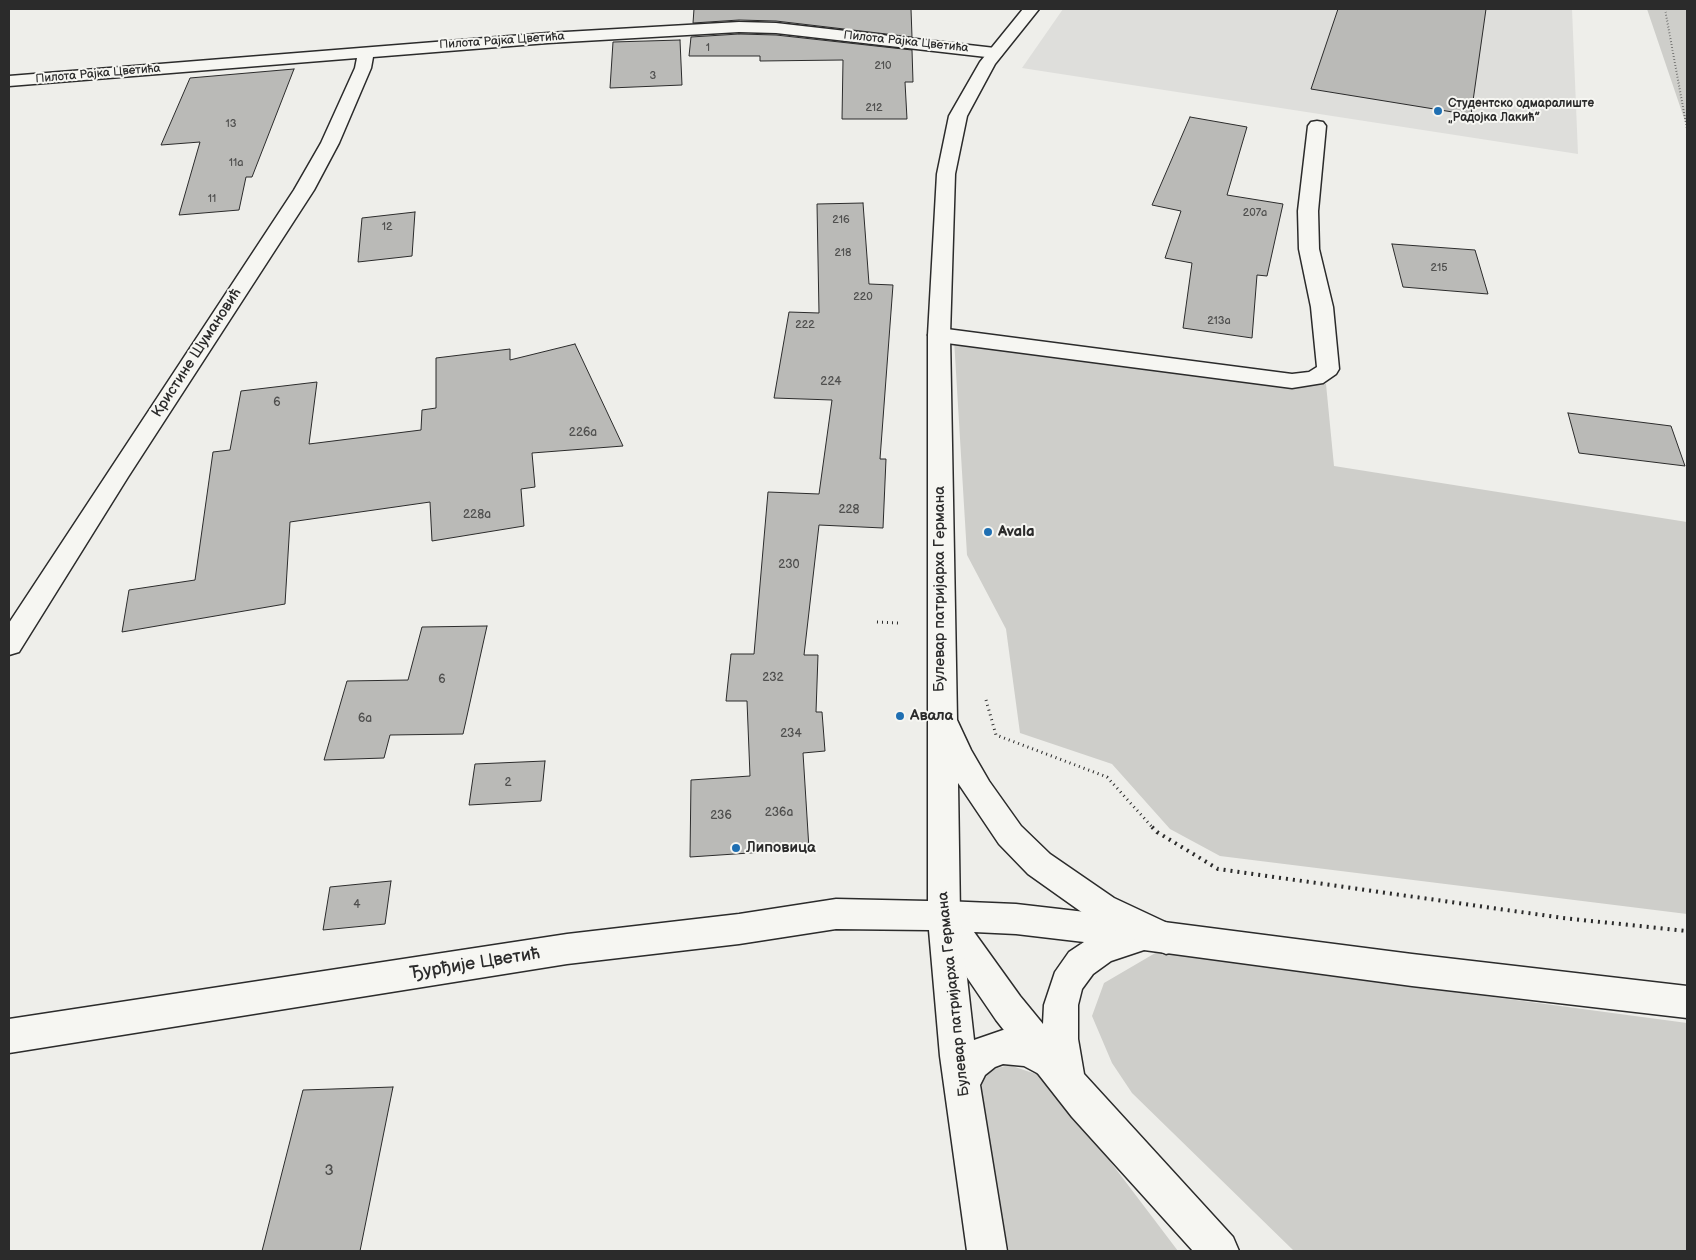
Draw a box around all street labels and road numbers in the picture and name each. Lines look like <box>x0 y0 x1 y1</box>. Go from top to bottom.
street label: Пилота Рајка Цветића <box>843 28 969 56</box>
street label: Пилота Рајка Цветића <box>439 29 565 53</box>
street label: Пилота Рајка Цветића <box>35 61 161 87</box>
street label: Кристине Шумановић <box>149 285 245 421</box>
street label: Булевар патријарха Германа <box>931 486 949 692</box>
street label: Булевар патријарха Германа <box>934 891 974 1097</box>
street label: Ђурђије Цветић <box>408 943 542 985</box>

